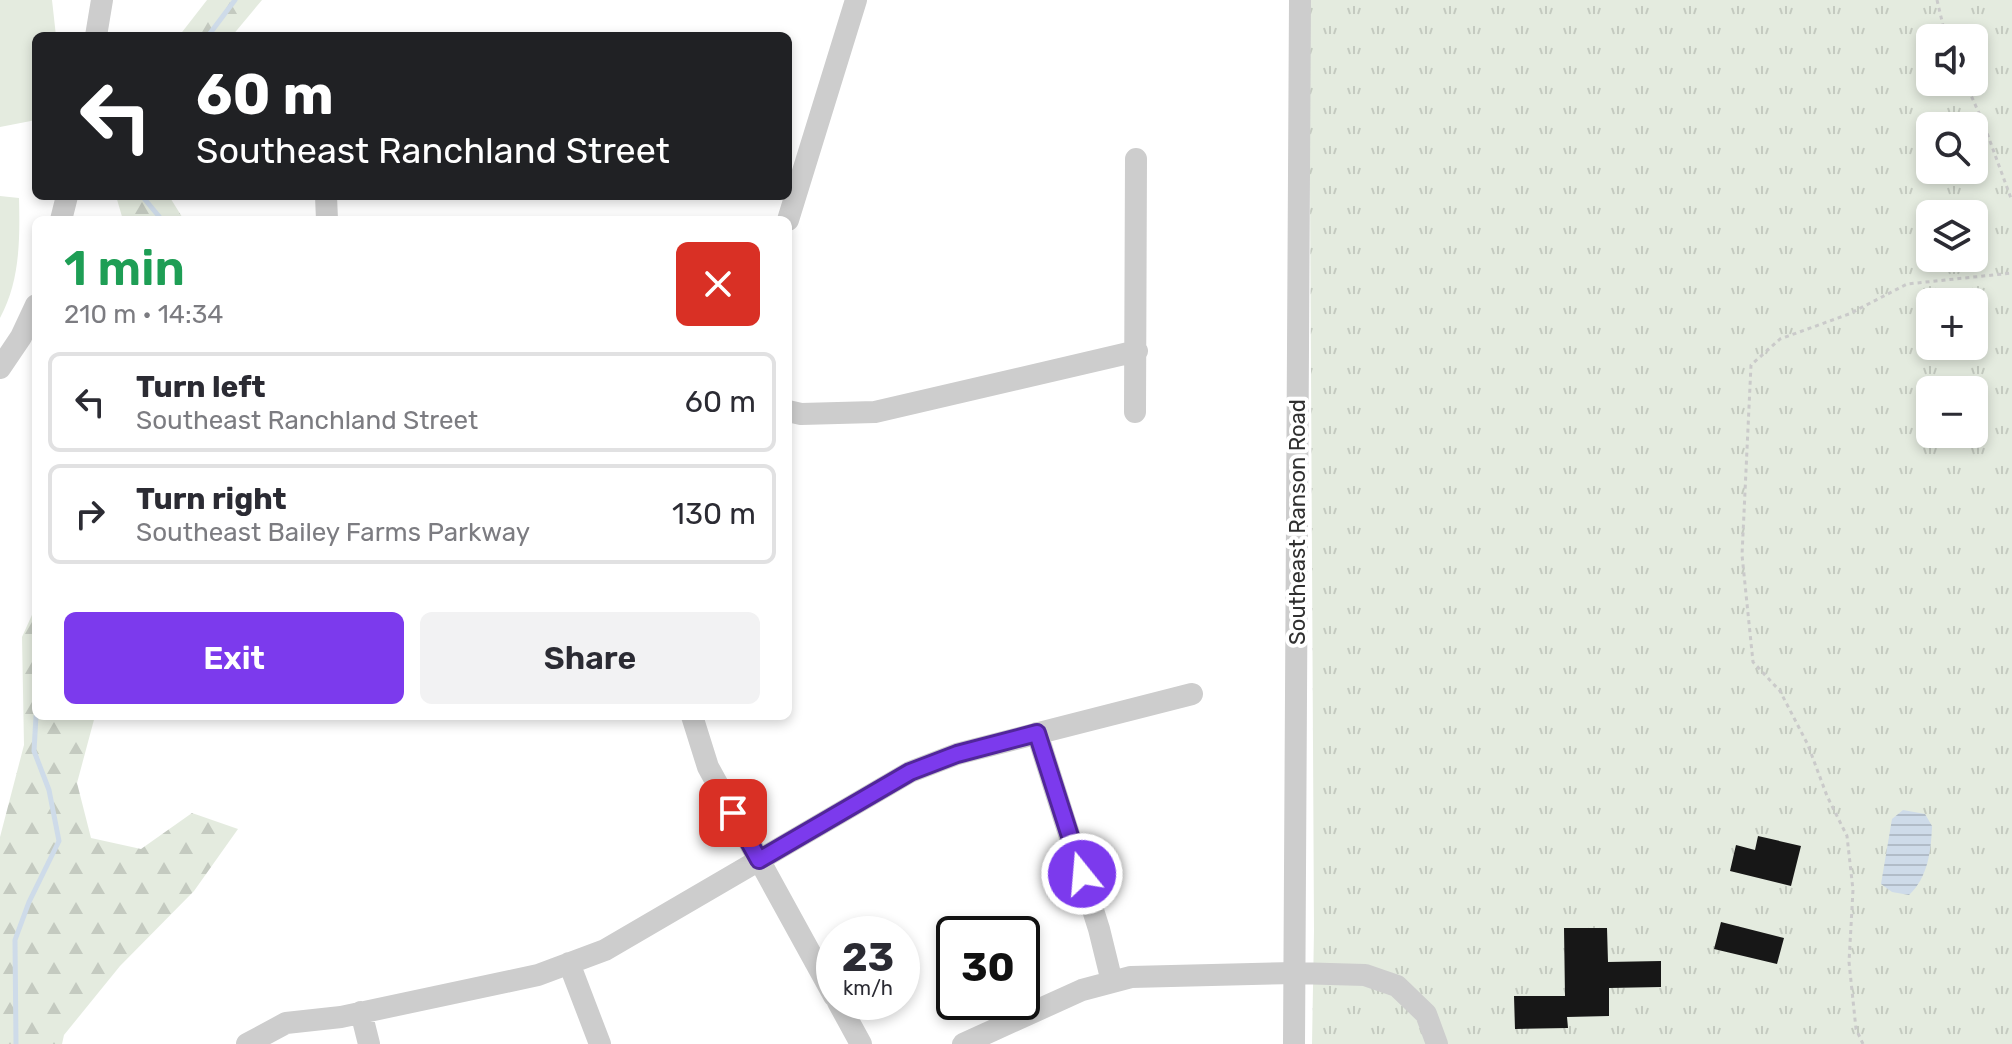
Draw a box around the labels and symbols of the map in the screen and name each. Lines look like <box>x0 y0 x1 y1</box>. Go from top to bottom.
street label: Southeast Ranson Road <box>1284 399 1311 645</box>
pin <box>699 779 767 847</box>
position arrow <box>1040 832 1124 916</box>
speed limit sign: 30 <box>936 916 1040 1020</box>

